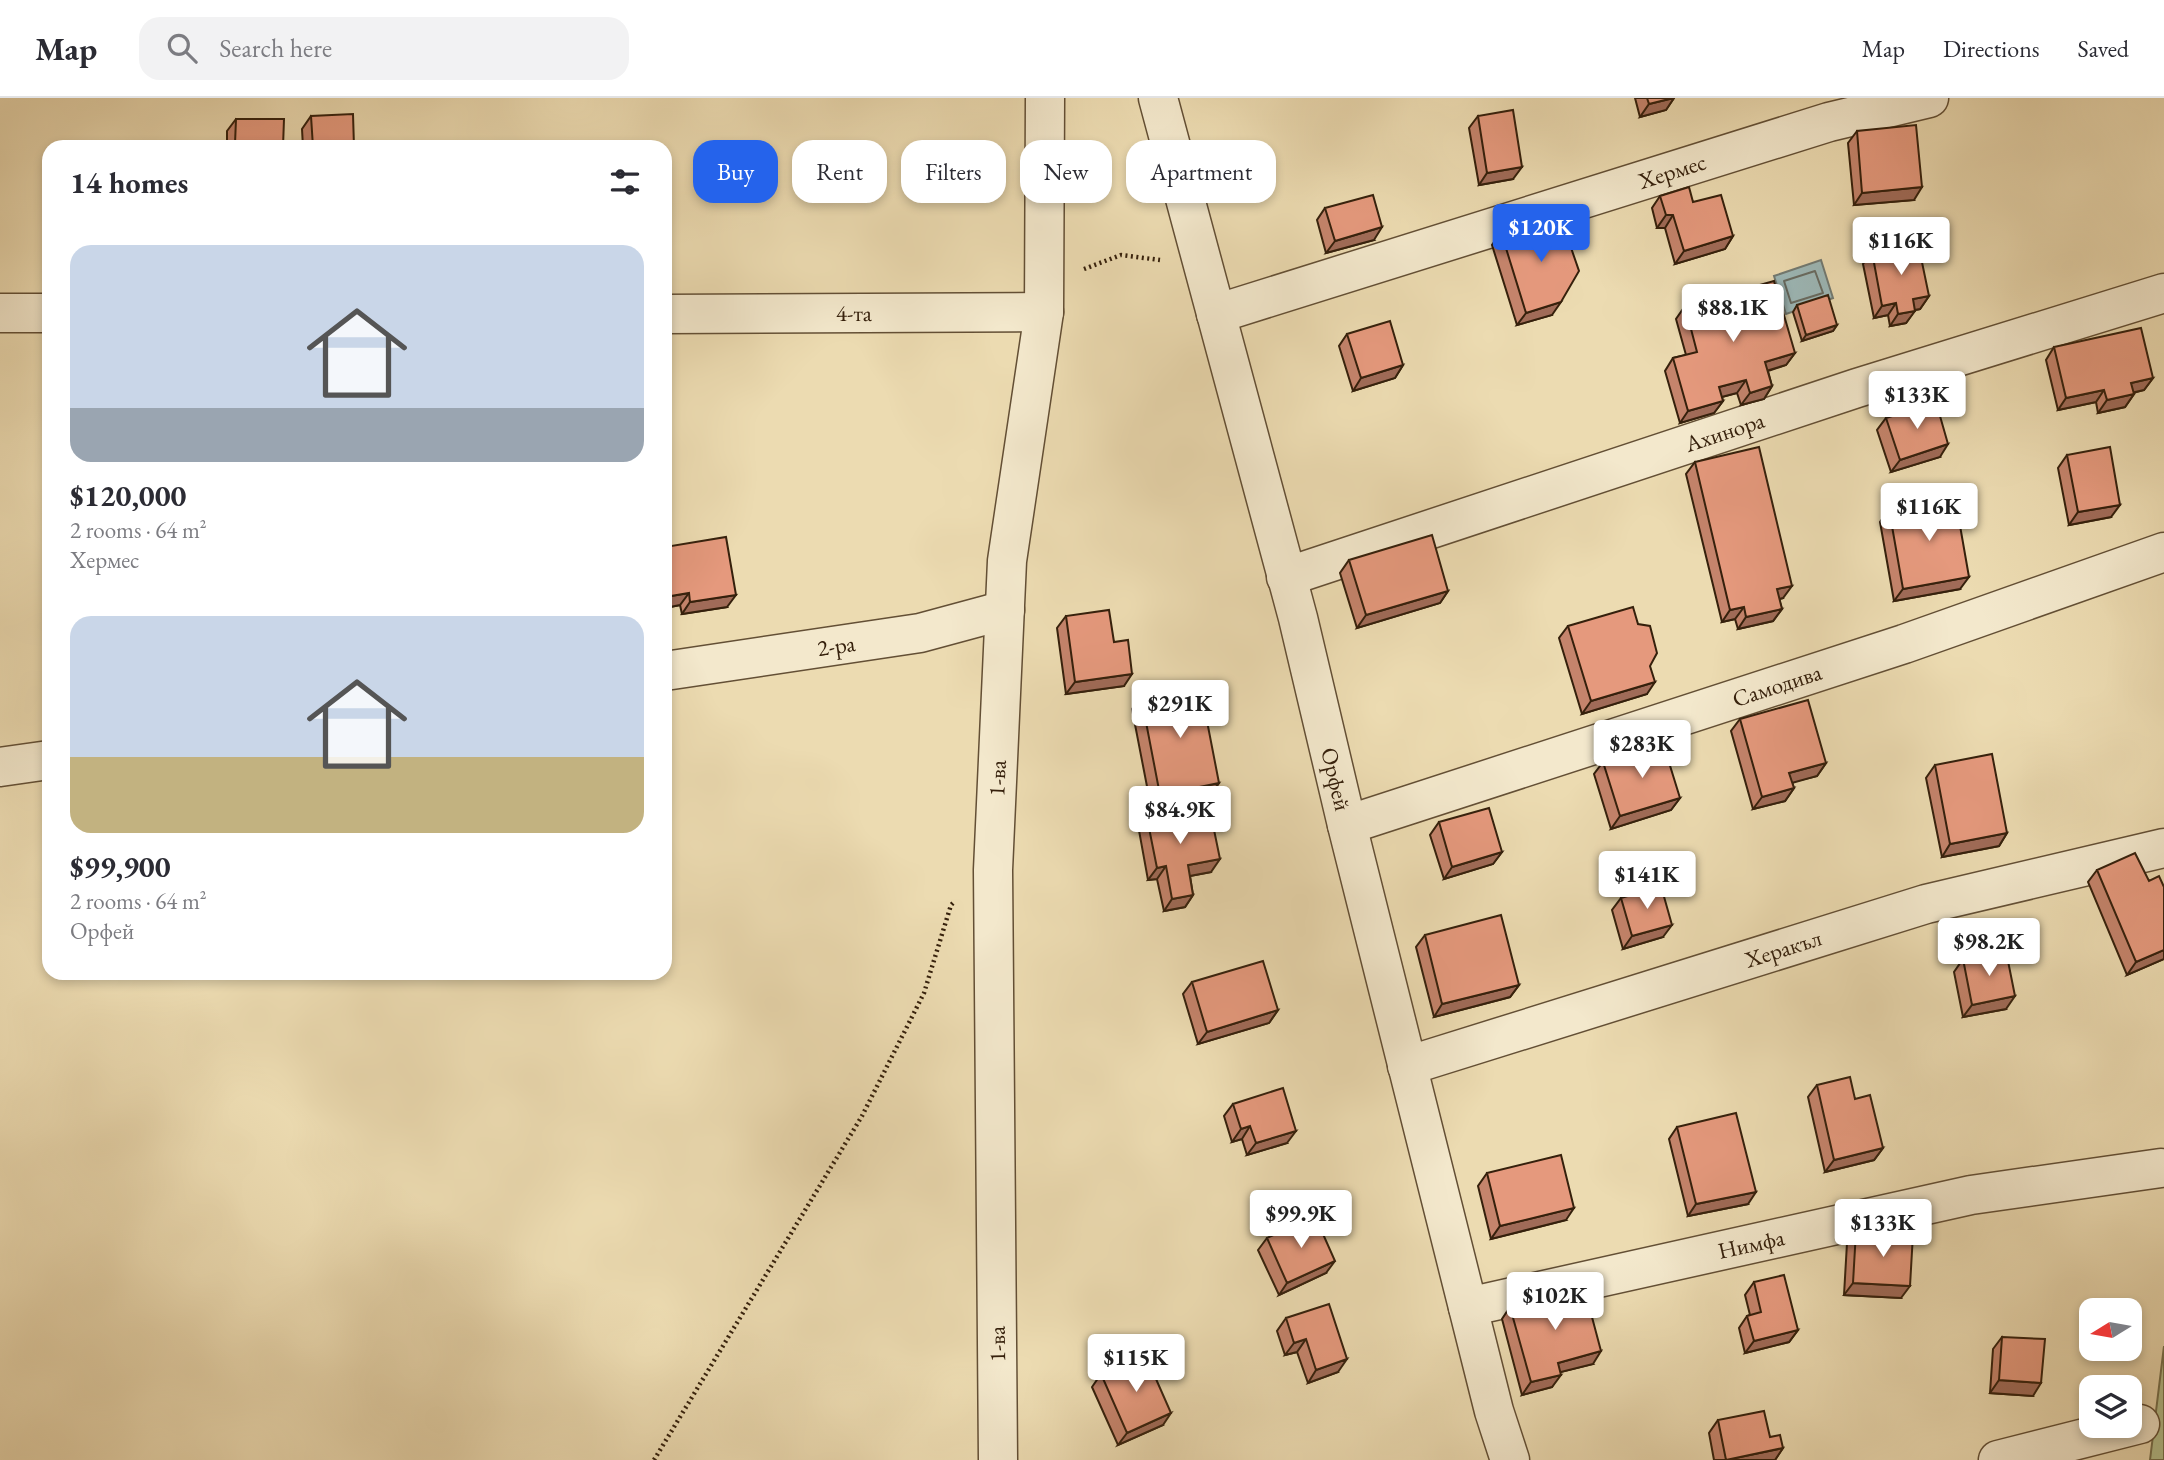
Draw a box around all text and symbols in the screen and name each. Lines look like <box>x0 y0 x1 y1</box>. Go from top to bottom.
search box <box>139 17 629 80</box>
text: Map <box>35 27 97 70</box>
icon: search <box>163 29 201 67</box>
text: Search here <box>219 31 332 65</box>
text: Map <box>1862 33 1905 64</box>
text: Directions <box>1943 33 2040 64</box>
text: Saved <box>2078 33 2129 64</box>
chip: Buy <box>693 140 778 203</box>
chip: Rent <box>792 140 887 203</box>
chip: Filters <box>901 140 1006 203</box>
chip: New <box>1020 140 1112 203</box>
chip: Apartment <box>1126 140 1276 203</box>
street label: Хермес <box>1634 146 1710 196</box>
text: 14 homes <box>70 163 188 202</box>
icon: filters <box>606 163 644 201</box>
pin: $120K <box>1492 204 1590 264</box>
text: $120K <box>1509 212 1573 242</box>
pin: $116K <box>1852 218 1950 277</box>
text: $116K <box>1869 225 1933 255</box>
pin: $88.1K <box>1676 285 1790 344</box>
icon: home <box>294 290 420 416</box>
text: $88.1K <box>1698 292 1768 322</box>
street label: 4-та <box>836 298 873 328</box>
pin: $133K <box>1868 372 1966 431</box>
text: $133K <box>1885 379 1949 409</box>
street label: Ахинора <box>1680 404 1769 459</box>
text: $120,000 <box>70 476 186 515</box>
pin: $116K <box>1880 484 1978 543</box>
text: $116K <box>1897 491 1961 521</box>
text: 2 rooms · 64 m² <box>70 515 207 545</box>
text: Хермес <box>70 545 139 575</box>
street label: 2-ра <box>815 628 858 663</box>
street label: Самодива <box>1728 657 1826 714</box>
icon: home <box>294 661 420 787</box>
pin: $291K <box>1131 680 1229 740</box>
text: $291K <box>1148 688 1212 718</box>
pin: $283K <box>1593 720 1691 780</box>
text: $283K <box>1610 728 1674 758</box>
street label: Орфей <box>1314 744 1358 814</box>
street label: 1-ва <box>981 758 1013 797</box>
pin: $84.9K <box>1123 786 1237 846</box>
text: $84.9K <box>1145 794 1215 824</box>
text: $99,900 <box>70 847 171 886</box>
pin: $141K <box>1598 852 1696 911</box>
text: $141K <box>1615 859 1679 889</box>
text: 2 rooms · 64 m² <box>70 886 207 916</box>
text: Орфей <box>70 916 134 946</box>
pin: $98.2K <box>1932 918 2046 978</box>
street label: Херакъл <box>1740 923 1825 975</box>
text: $98.2K <box>1954 926 2024 956</box>
pin: $99.9K <box>1244 1190 1358 1250</box>
text: $99.9K <box>1266 1198 1336 1228</box>
pin: $133K <box>1834 1200 1932 1259</box>
text: $133K <box>1851 1207 1915 1237</box>
street label: Нимфа <box>1715 1222 1788 1266</box>
pin: $102K <box>1506 1272 1604 1332</box>
text: $102K <box>1523 1280 1587 1310</box>
north arrow <box>2079 1298 2142 1362</box>
map controls <box>2079 1298 2142 1438</box>
street label: 1-ва <box>982 1325 1012 1362</box>
pin: $115K <box>1087 1334 1185 1394</box>
text: $115K <box>1104 1342 1168 1372</box>
button: layers <box>2079 1375 2142 1438</box>

